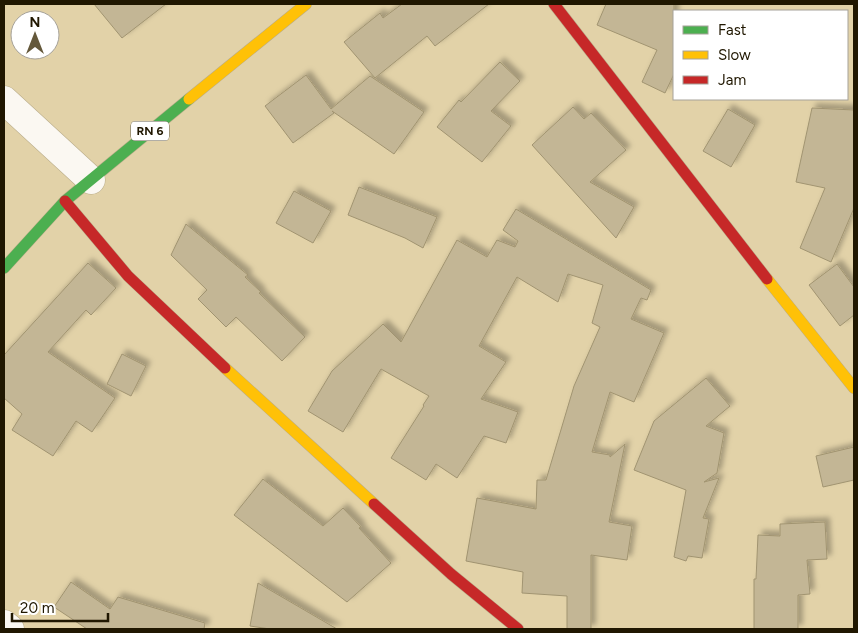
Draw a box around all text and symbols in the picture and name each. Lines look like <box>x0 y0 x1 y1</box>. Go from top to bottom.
north arrow <box>10 10 60 60</box>
legend <box>673 10 848 100</box>
text: N <box>30 14 40 31</box>
text: Fast <box>718 21 747 39</box>
text: Slow <box>718 46 751 64</box>
text: Jam <box>718 71 746 89</box>
road number: RN 6 <box>131 122 169 140</box>
scale bar <box>12 590 109 622</box>
text: 20 m <box>20 599 54 617</box>

